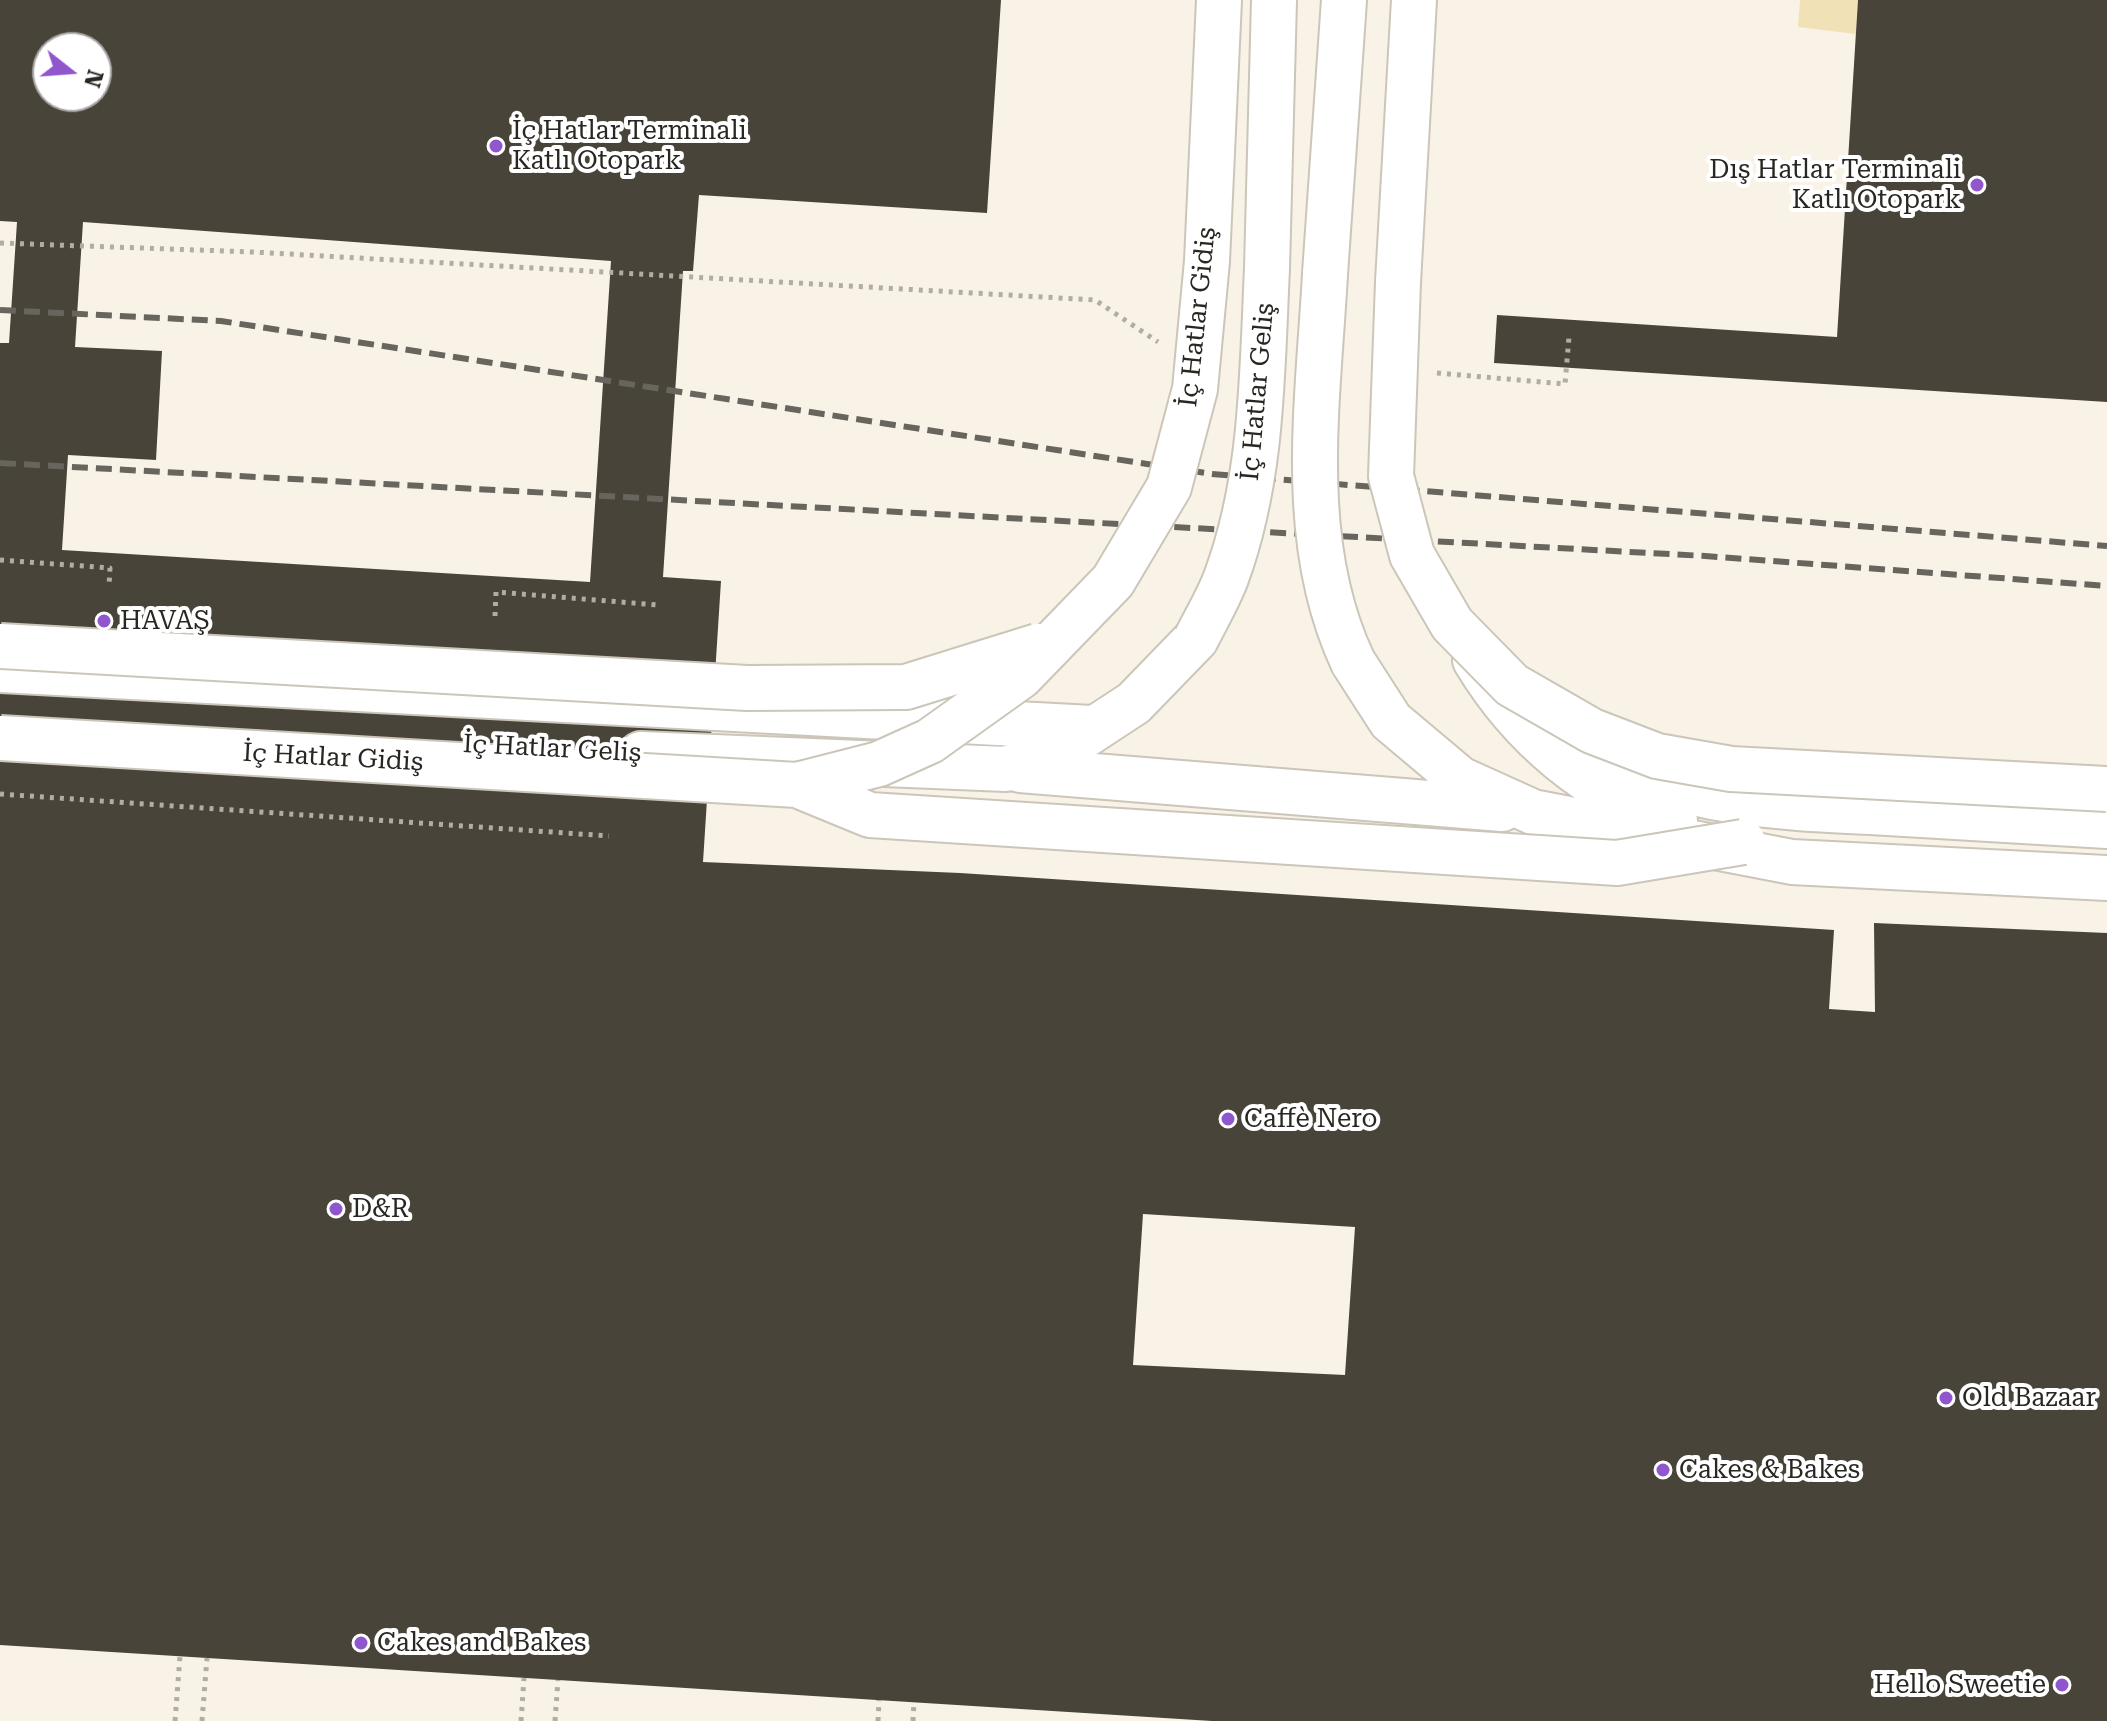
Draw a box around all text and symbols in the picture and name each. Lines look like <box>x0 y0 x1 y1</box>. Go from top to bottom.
north arrow <box>32 32 112 112</box>
text: N <box>79 67 108 90</box>
place label: İç Hatlar Terminali Katlı Otopark <box>512 115 747 176</box>
marker: İç Hatlar Terminali Katlı Otopark <box>487 137 505 155</box>
place label: Dış Hatlar Terminali Katlı Otopark <box>1709 154 1961 216</box>
marker: Dış Hatlar Terminali Katlı Otopark <box>1968 176 1986 194</box>
street label: İç Hatlar Gidiş <box>1173 225 1223 409</box>
street label: İç Hatlar Geliş <box>1235 302 1281 482</box>
place label: HAVAŞ <box>120 605 210 637</box>
marker: HAVAŞ <box>95 612 113 630</box>
street label: İç Hatlar Geliş <box>462 729 642 769</box>
street label: İç Hatlar Gidiş <box>242 738 424 778</box>
place label: Caffè Nero <box>1244 1103 1378 1135</box>
marker: Caffè Nero <box>1219 1110 1237 1128</box>
place label: D&R <box>352 1193 409 1225</box>
marker: D&R <box>327 1200 345 1218</box>
place label: Old Bazaar <box>1962 1382 2096 1414</box>
marker: Old Bazaar <box>1937 1389 1955 1407</box>
place label: Cakes & Bakes <box>1679 1454 1860 1486</box>
marker: Cakes & Bakes <box>1654 1461 1672 1479</box>
place label: Cakes and Bakes <box>377 1627 586 1659</box>
marker: Cakes and Bakes <box>352 1634 370 1652</box>
place label: Hello Sweetie <box>1874 1669 2046 1701</box>
marker: Hello Sweetie <box>2053 1676 2071 1694</box>

